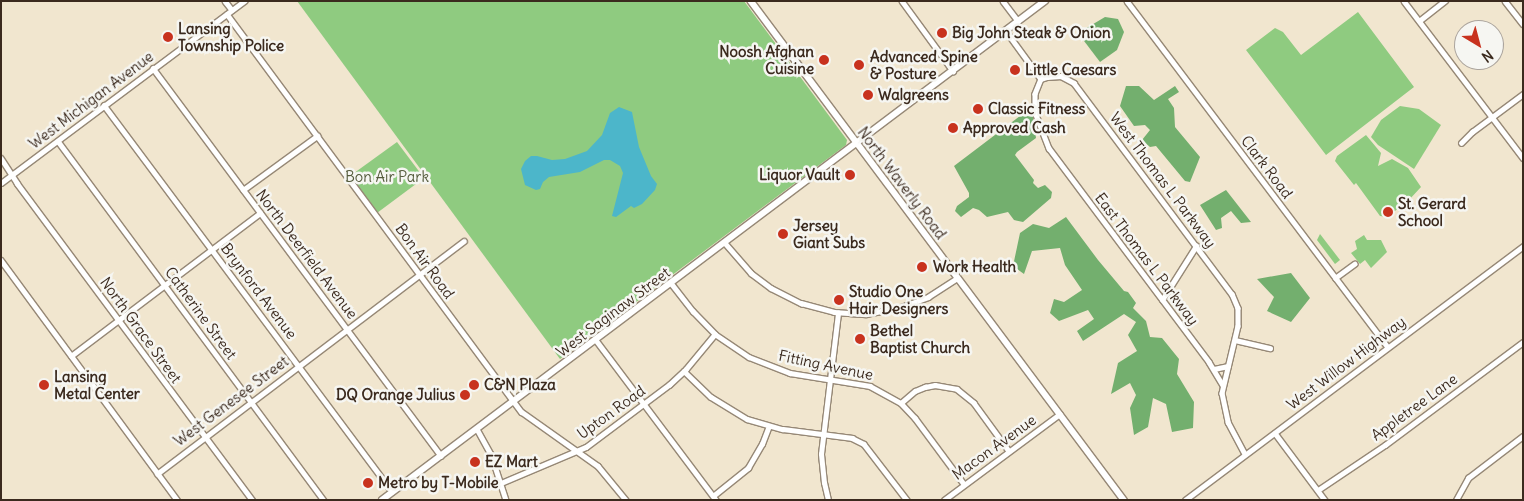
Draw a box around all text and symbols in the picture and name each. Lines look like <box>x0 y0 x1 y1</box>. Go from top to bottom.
place label: Lansing Township Police <box>178 19 284 54</box>
north arrow <box>1454 20 1504 70</box>
place label: Big John Steak & Onion <box>952 24 1111 42</box>
marker: Big John Steak & Onion <box>936 27 948 39</box>
marker: Lansing Township Police <box>162 31 174 43</box>
place label: Noosh Afghan Cuisine <box>719 42 814 77</box>
text: N <box>1478 46 1497 66</box>
street label: West Michigan Avenue <box>25 47 157 153</box>
place label: Advanced Spine & Posture <box>870 47 978 82</box>
marker: Noosh Afghan Cuisine <box>818 54 830 66</box>
marker: Advanced Spine & Posture <box>852 58 866 72</box>
place label: Little Caesars <box>1025 61 1116 79</box>
marker: Little Caesars <box>1009 64 1021 76</box>
place label: Walgreens <box>878 86 949 104</box>
marker: Walgreens <box>862 89 874 101</box>
place label: Classic Fitness <box>988 100 1085 118</box>
marker: Classic Fitness <box>972 103 984 115</box>
street label: West Thomas L Parkway <box>1106 109 1220 251</box>
place label: Approved Cash <box>963 119 1066 137</box>
marker: Approved Cash <box>947 122 959 134</box>
street label: North Waverly Road <box>854 123 950 243</box>
street label: Clark Road <box>1237 132 1297 202</box>
place label: Liquor Vault <box>759 166 840 184</box>
park label: Bon Air Park <box>345 168 429 186</box>
marker: Liquor Vault <box>844 169 856 181</box>
street label: North Deerfield Avenue <box>252 186 362 322</box>
street label: East Thomas L Parkway <box>1091 189 1203 329</box>
place label: St. Gerard School <box>1398 194 1466 229</box>
marker: St. Gerard School <box>1382 206 1394 218</box>
place label: Jersey Giant Subs <box>793 216 865 251</box>
street label: Bon Air Road <box>392 220 458 302</box>
marker: Jersey Giant Subs <box>777 228 789 240</box>
street label: Brynford Avenue <box>217 240 301 342</box>
place label: Work Health <box>933 258 1016 276</box>
marker: Work Health <box>915 260 929 274</box>
street label: Catherine Street <box>161 263 241 363</box>
street label: West Saginaw Street <box>553 263 673 361</box>
street label: North Grace Street <box>97 274 185 386</box>
place label: Studio One Hair Designers <box>849 282 948 317</box>
marker: Studio One Hair Designers <box>833 294 845 306</box>
street label: West Willow Highway <box>1283 312 1409 414</box>
place label: Bethel Baptist Church <box>870 321 970 356</box>
marker: Bethel Baptist Church <box>854 333 866 345</box>
street label: Fitting Avenue <box>777 346 875 384</box>
street label: West Genesee Street <box>170 352 292 450</box>
place label: Lansing Metal Center <box>54 367 140 402</box>
street label: Appletree Lane <box>1367 370 1461 444</box>
place label: C&N Plaza <box>484 376 556 394</box>
marker: Lansing Metal Center <box>38 379 50 391</box>
marker: C&N Plaza <box>468 379 480 391</box>
street label: Upton Road <box>574 381 648 443</box>
place label: DQ Orange Julius <box>336 386 455 404</box>
marker: DQ Orange Julius <box>459 389 471 401</box>
street label: Macon Avenue <box>949 411 1039 483</box>
place label: EZ Mart <box>485 453 538 471</box>
marker: EZ Mart <box>469 456 481 468</box>
place label: Metro by T-Mobile <box>378 474 499 492</box>
marker: Metro by T-Mobile <box>362 477 374 489</box>

